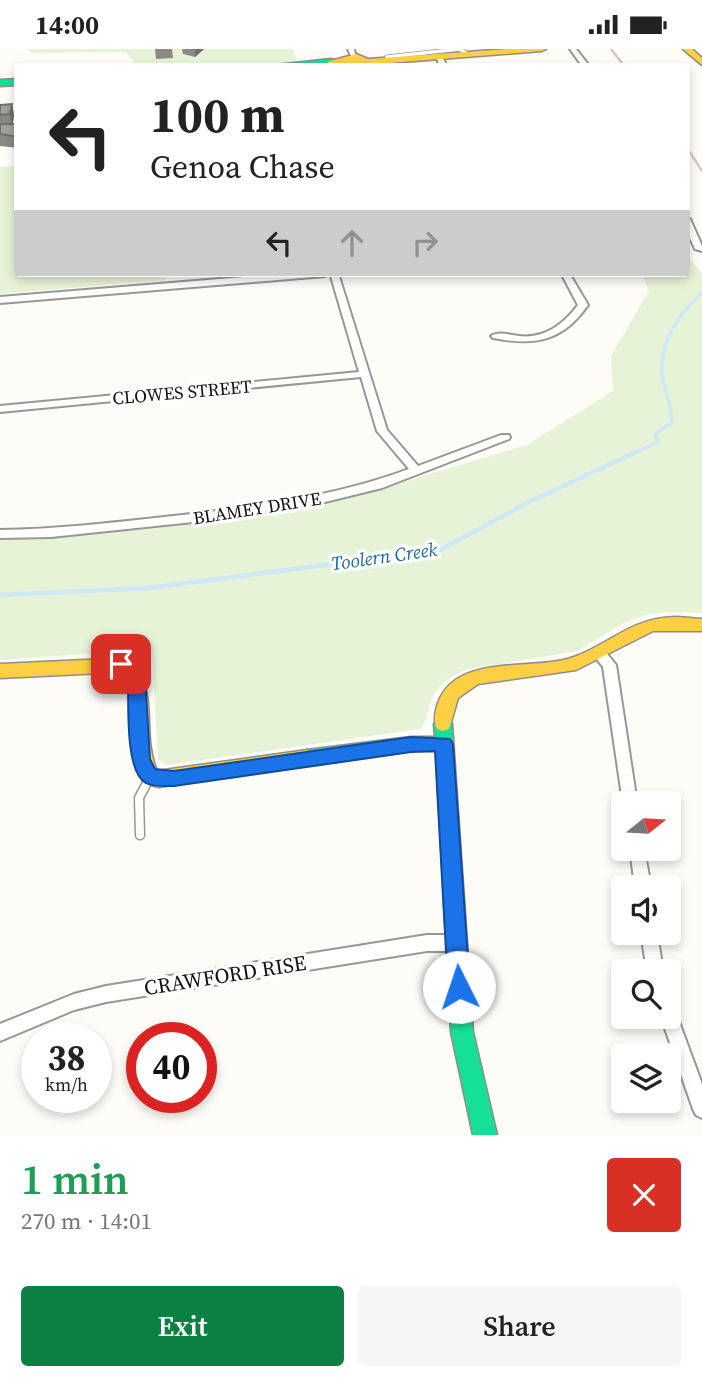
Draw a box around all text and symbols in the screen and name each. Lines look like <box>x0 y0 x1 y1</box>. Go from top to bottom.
text: 14:00 <box>35 7 99 43</box>
text: 100 m <box>150 81 285 148</box>
icon: left <box>35 91 126 182</box>
text: Genoa Chase <box>150 145 335 189</box>
icon: left <box>260 224 298 262</box>
icon: ahead <box>333 224 371 262</box>
icon: right <box>406 224 444 262</box>
street label: CLOWES STREET <box>111 373 253 411</box>
street label: BLAMEY DRIVE <box>191 486 323 530</box>
water label: Toolern Creek <box>329 536 439 576</box>
pin <box>91 634 151 694</box>
icon: arrive <box>102 645 140 683</box>
north arrow <box>611 791 681 861</box>
map controls <box>611 791 681 1113</box>
button: sound <box>611 875 681 945</box>
street label: CRAWFORD RISE <box>142 948 308 1002</box>
position arrow <box>422 950 496 1024</box>
button: search <box>611 959 681 1029</box>
speed limit sign: 40 <box>126 1022 217 1113</box>
text: 38 <box>48 1034 85 1082</box>
button: layers <box>611 1043 681 1113</box>
text: km/h <box>45 1072 88 1097</box>
text: 1 min <box>21 1150 129 1208</box>
button: close <box>607 1158 681 1232</box>
text: 270 m · 14:01 <box>21 1205 152 1237</box>
button: Exit <box>21 1286 344 1366</box>
button: Share <box>358 1286 681 1366</box>

